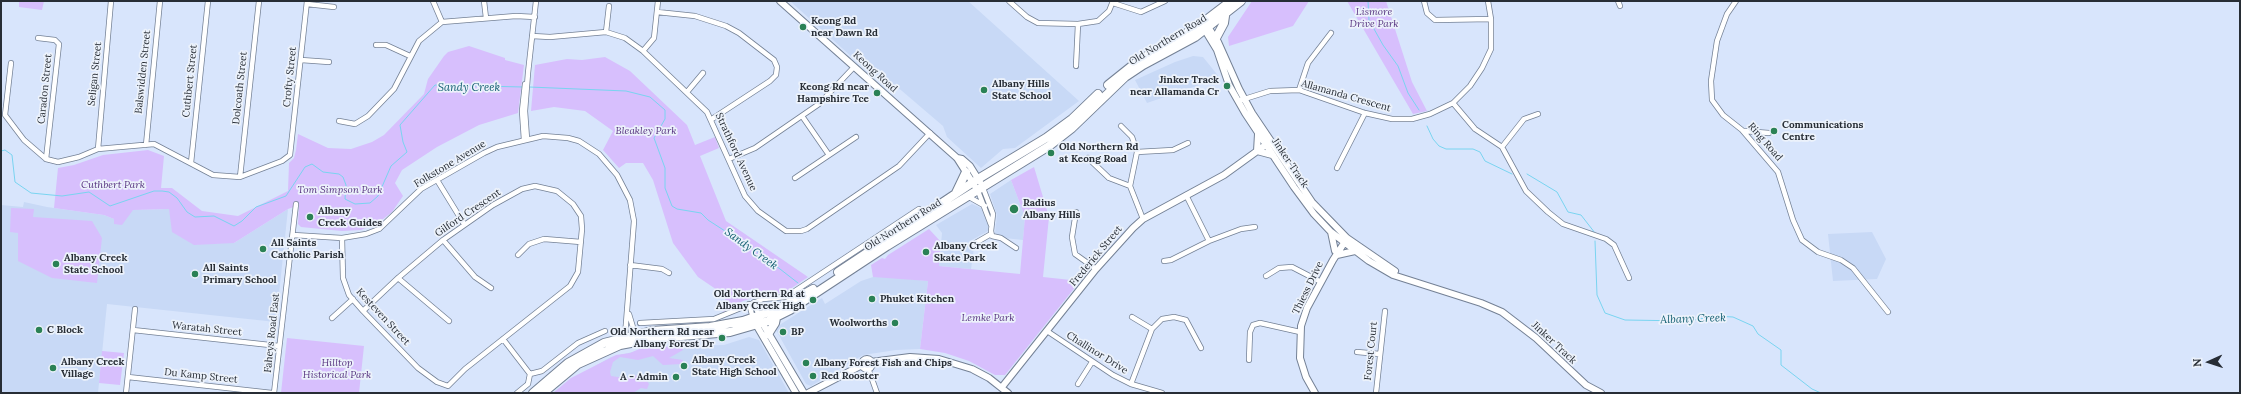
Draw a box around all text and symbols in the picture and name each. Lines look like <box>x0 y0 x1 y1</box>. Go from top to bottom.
park label: Lismore Drive Park <box>1350 6 1398 30</box>
street label: Old Northern Road <box>1127 12 1209 68</box>
place label: Keong Rd near Dawn Rd <box>811 15 878 38</box>
marker: Keong Rd near Dawn Rd <box>798 22 808 32</box>
street label: Balswidden Street <box>133 30 153 114</box>
street label: Seligan Street <box>86 41 104 107</box>
street label: Cuthbert Street <box>180 44 200 118</box>
street label: Crofty Street <box>281 46 299 108</box>
street label: Keong Road <box>850 49 900 95</box>
street label: Dolcoath Street <box>230 51 250 125</box>
street label: Caradon Street <box>35 53 55 125</box>
place label: Jinker Track near Allamanda Cr <box>1130 74 1219 98</box>
street label: Allamanda Crescent <box>1300 77 1392 115</box>
place label: Albany Hills State School <box>992 78 1051 102</box>
water label: Sandy Creek <box>438 81 500 95</box>
place label: Keong Rd near Hampshire Tce <box>797 81 869 104</box>
marker: Jinker Track near Allamanda Cr <box>1222 81 1232 91</box>
marker: Albany Hills State School <box>979 85 989 95</box>
marker: Keong Rd near Hampshire Tce <box>872 88 882 98</box>
street label: Strathford Avenue <box>713 111 759 193</box>
place label: Communications Centre <box>1782 119 1863 142</box>
street label: Ring Road <box>1745 121 1785 163</box>
park label: Bleakley Park <box>616 125 676 137</box>
marker: Communications Centre <box>1769 126 1779 136</box>
street label: Jinker Track <box>1269 136 1311 190</box>
street label: Folkstone Avenue <box>412 138 488 190</box>
place label: Old Northern Rd at Keong Road <box>1059 141 1138 164</box>
marker: Old Northern Rd at Keong Road <box>1046 148 1056 158</box>
park label: Cuthbert Park <box>81 179 145 191</box>
park label: Tom Simpson Park <box>297 184 383 196</box>
street label: Gilford Crescent <box>433 186 503 240</box>
street label: Old Northern Road <box>862 196 944 254</box>
place label: Radius Albany Hills <box>1023 197 1080 220</box>
marker: Radius Albany Hills <box>1008 203 1020 215</box>
place label: Albany Creek Guides <box>318 205 382 228</box>
marker: Albany Creek Guides <box>305 212 315 222</box>
street label: Frederick Street <box>1067 223 1125 289</box>
water label: Sandy Creek <box>722 225 780 273</box>
place label: All Saints Catholic Parish <box>271 237 344 260</box>
place label: Albany Creek Skate Park <box>934 240 997 264</box>
marker: All Saints Catholic Parish <box>258 244 268 254</box>
marker: Albany Creek Skate Park <box>921 247 931 257</box>
place label: Albany Creek State School <box>64 252 127 276</box>
marker: Albany Creek State School <box>51 259 61 269</box>
street label: Thiess Drive <box>1290 260 1326 316</box>
place label: All Saints Primary School <box>203 262 277 286</box>
marker: All Saints Primary School <box>190 269 200 279</box>
street label: Kesteven Street <box>354 286 412 348</box>
place label: Old Northern Rd at Albany Creek High <box>714 288 805 312</box>
street label: Faheys Road East <box>262 293 282 373</box>
place label: Phuket Kitchen <box>880 293 954 305</box>
marker: Phuket Kitchen <box>867 294 877 304</box>
marker: Old Northern Rd at Albany Creek High <box>808 295 818 305</box>
water label: Albany Creek <box>1660 311 1726 327</box>
park label: Lemke Park <box>962 312 1014 324</box>
place label: Woolworths <box>830 317 887 329</box>
marker: Woolworths <box>890 318 900 328</box>
street label: Waratah Street <box>172 319 242 339</box>
street label: Jinker Track <box>1529 319 1579 367</box>
street label: Forest Court <box>1362 321 1380 381</box>
place label: C Block <box>47 324 83 336</box>
marker: C Block <box>34 325 44 335</box>
place label: Old Northern Rd near Albany Forest Dr <box>610 326 714 350</box>
place label: BP <box>791 326 804 338</box>
marker: BP <box>778 327 788 337</box>
street label: Challinor Drive <box>1064 329 1130 377</box>
marker: Old Northern Rd near Albany Forest Dr <box>717 333 727 343</box>
north arrow <box>2189 342 2229 382</box>
place label: Albany Creek State High School <box>692 354 777 378</box>
place label: Albany Creek Village <box>61 356 124 380</box>
park label: Hilltop Historical Park <box>303 357 371 380</box>
place label: Albany Forest Fish and Chips <box>814 357 952 369</box>
marker: Albany Forest Fish and Chips <box>801 358 811 368</box>
text: N <box>2190 358 2204 367</box>
marker: Albany Creek State High School <box>679 361 689 371</box>
marker: Albany Creek Village <box>48 363 58 373</box>
street label: Du Kamp Street <box>164 366 238 386</box>
place label: Red Rooster <box>821 370 879 382</box>
place label: A - Admin <box>620 371 668 383</box>
marker: Red Rooster <box>808 371 818 381</box>
marker: A - Admin <box>671 372 681 382</box>

